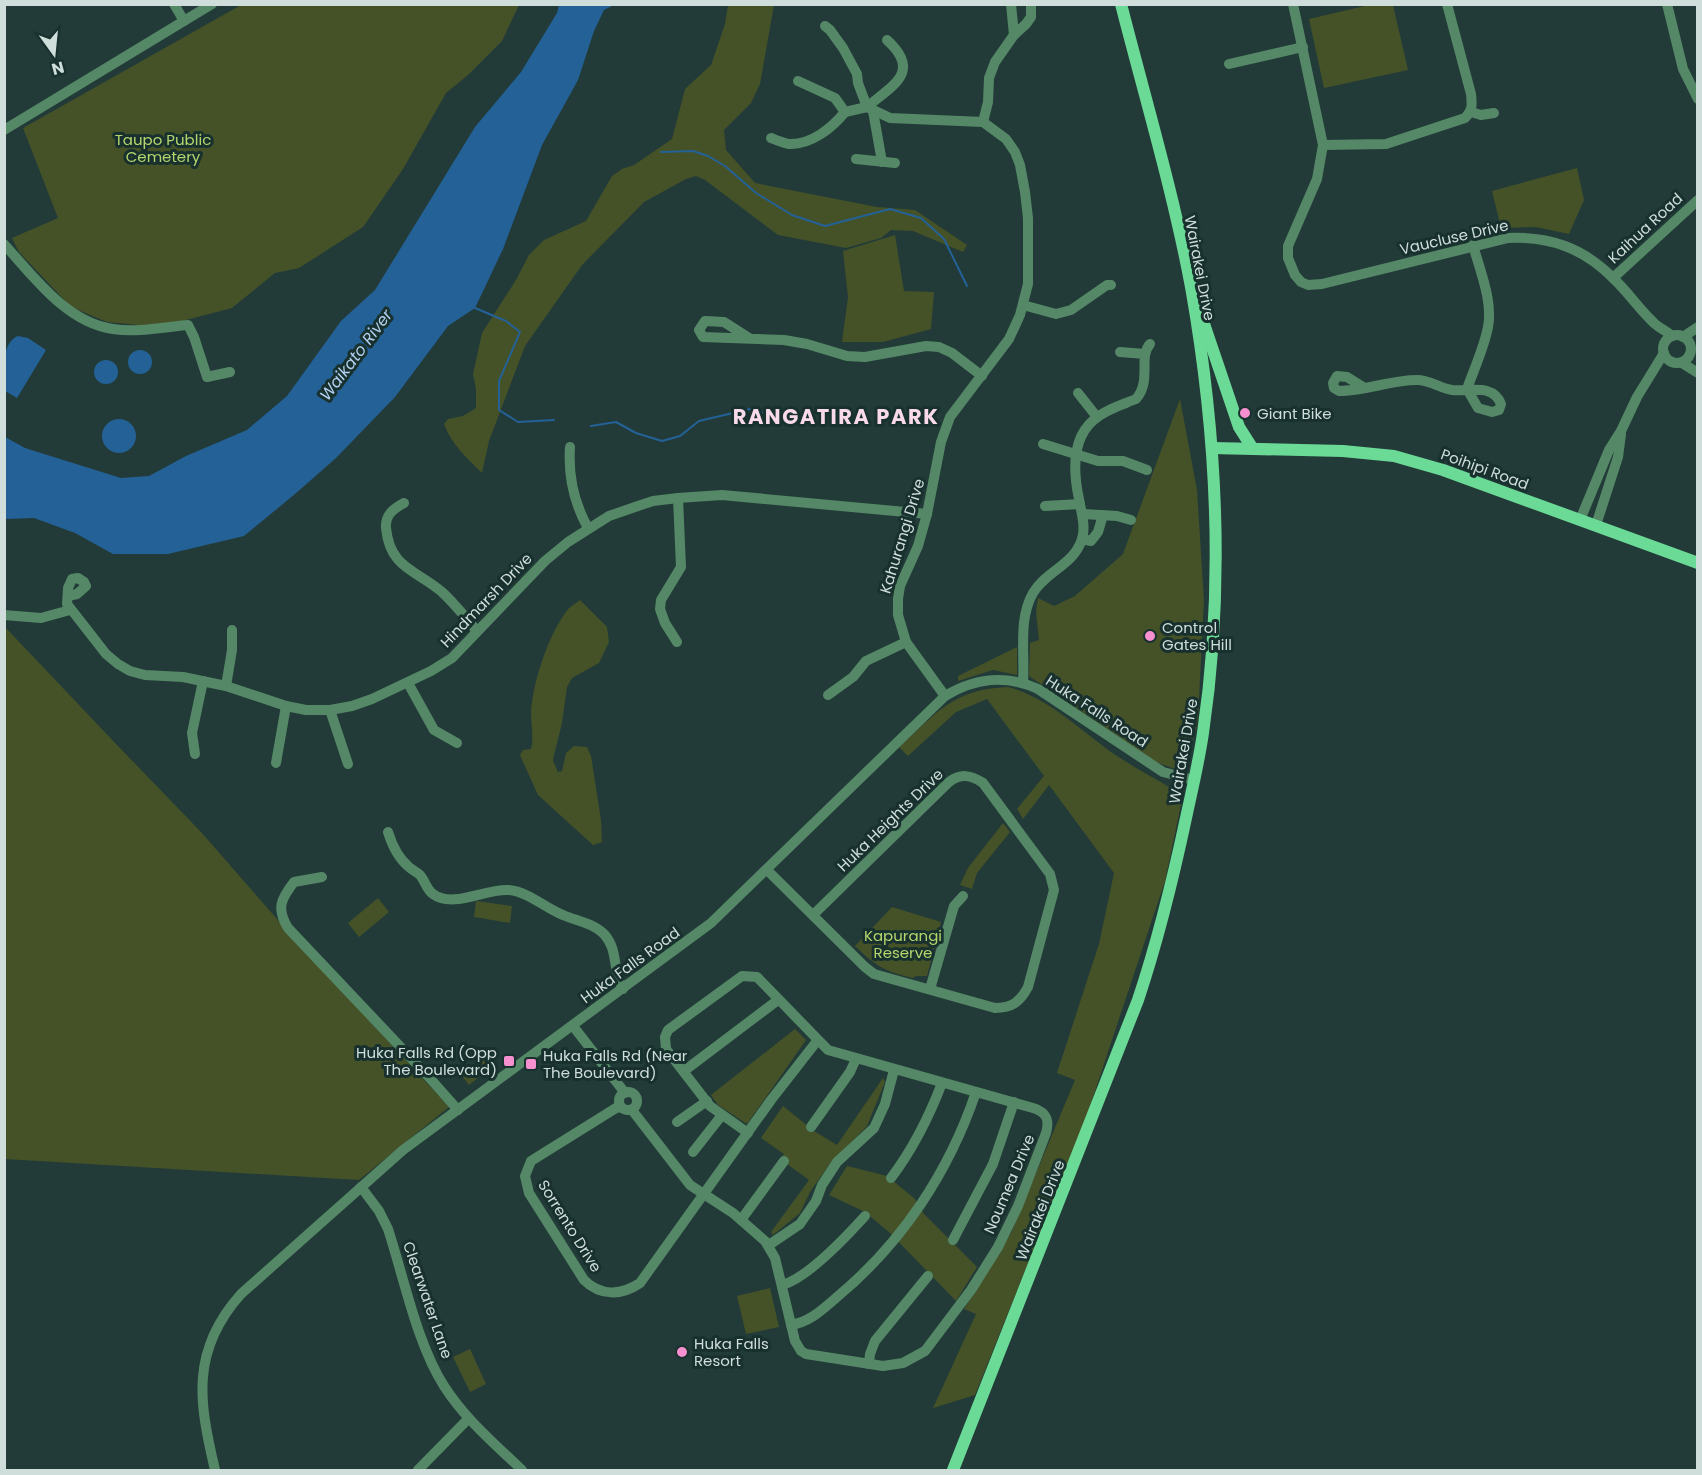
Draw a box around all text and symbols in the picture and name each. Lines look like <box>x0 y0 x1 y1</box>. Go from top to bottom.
north arrow <box>24 24 84 84</box>
text: N <box>49 55 67 81</box>
park label: Taupo Public Cemetery <box>115 129 211 167</box>
street label: Kaihua Road <box>1603 188 1687 268</box>
street label: Wairakei Drive <box>1180 214 1220 322</box>
street label: Vaucluse Drive <box>1398 214 1510 260</box>
water label: Waikato River <box>314 304 399 405</box>
district label: RANGATIRA PARK <box>733 402 939 431</box>
place label: Giant Bike <box>1257 403 1331 424</box>
marker: Giant Bike <box>1238 406 1252 420</box>
street label: Poihipi Road <box>1438 443 1532 495</box>
street label: Kahurangi Drive <box>875 476 929 596</box>
street label: Hindmarsh Drive <box>435 548 537 652</box>
place label: Control Gates Hill <box>1162 617 1232 655</box>
marker: Control Gates Hill <box>1143 629 1157 643</box>
street label: Huka Falls Road <box>1042 670 1152 752</box>
street label: Wairakei Drive <box>1163 697 1203 805</box>
street label: Huka Heights Drive <box>832 764 948 876</box>
street label: Huka Falls Road <box>576 922 684 1008</box>
park label: Kapurangi Reserve <box>864 925 942 963</box>
place label: Huka Falls Rd (Opp The Boulevard) <box>356 1042 497 1080</box>
place label: Huka Falls Rd (Near The Boulevard) <box>543 1045 688 1083</box>
marker: Huka Falls Rd (Opp The Boulevard) <box>502 1054 516 1068</box>
marker: Huka Falls Rd (Near The Boulevard) <box>524 1057 538 1071</box>
street label: Noumea Drive <box>979 1131 1039 1237</box>
street label: Wairakei Drive <box>1010 1157 1070 1263</box>
street label: Sorrento Drive <box>533 1176 607 1276</box>
street label: Clearwater Lane <box>398 1239 458 1361</box>
place label: Huka Falls Resort <box>694 1333 769 1371</box>
marker: Huka Falls Resort <box>675 1345 689 1359</box>

